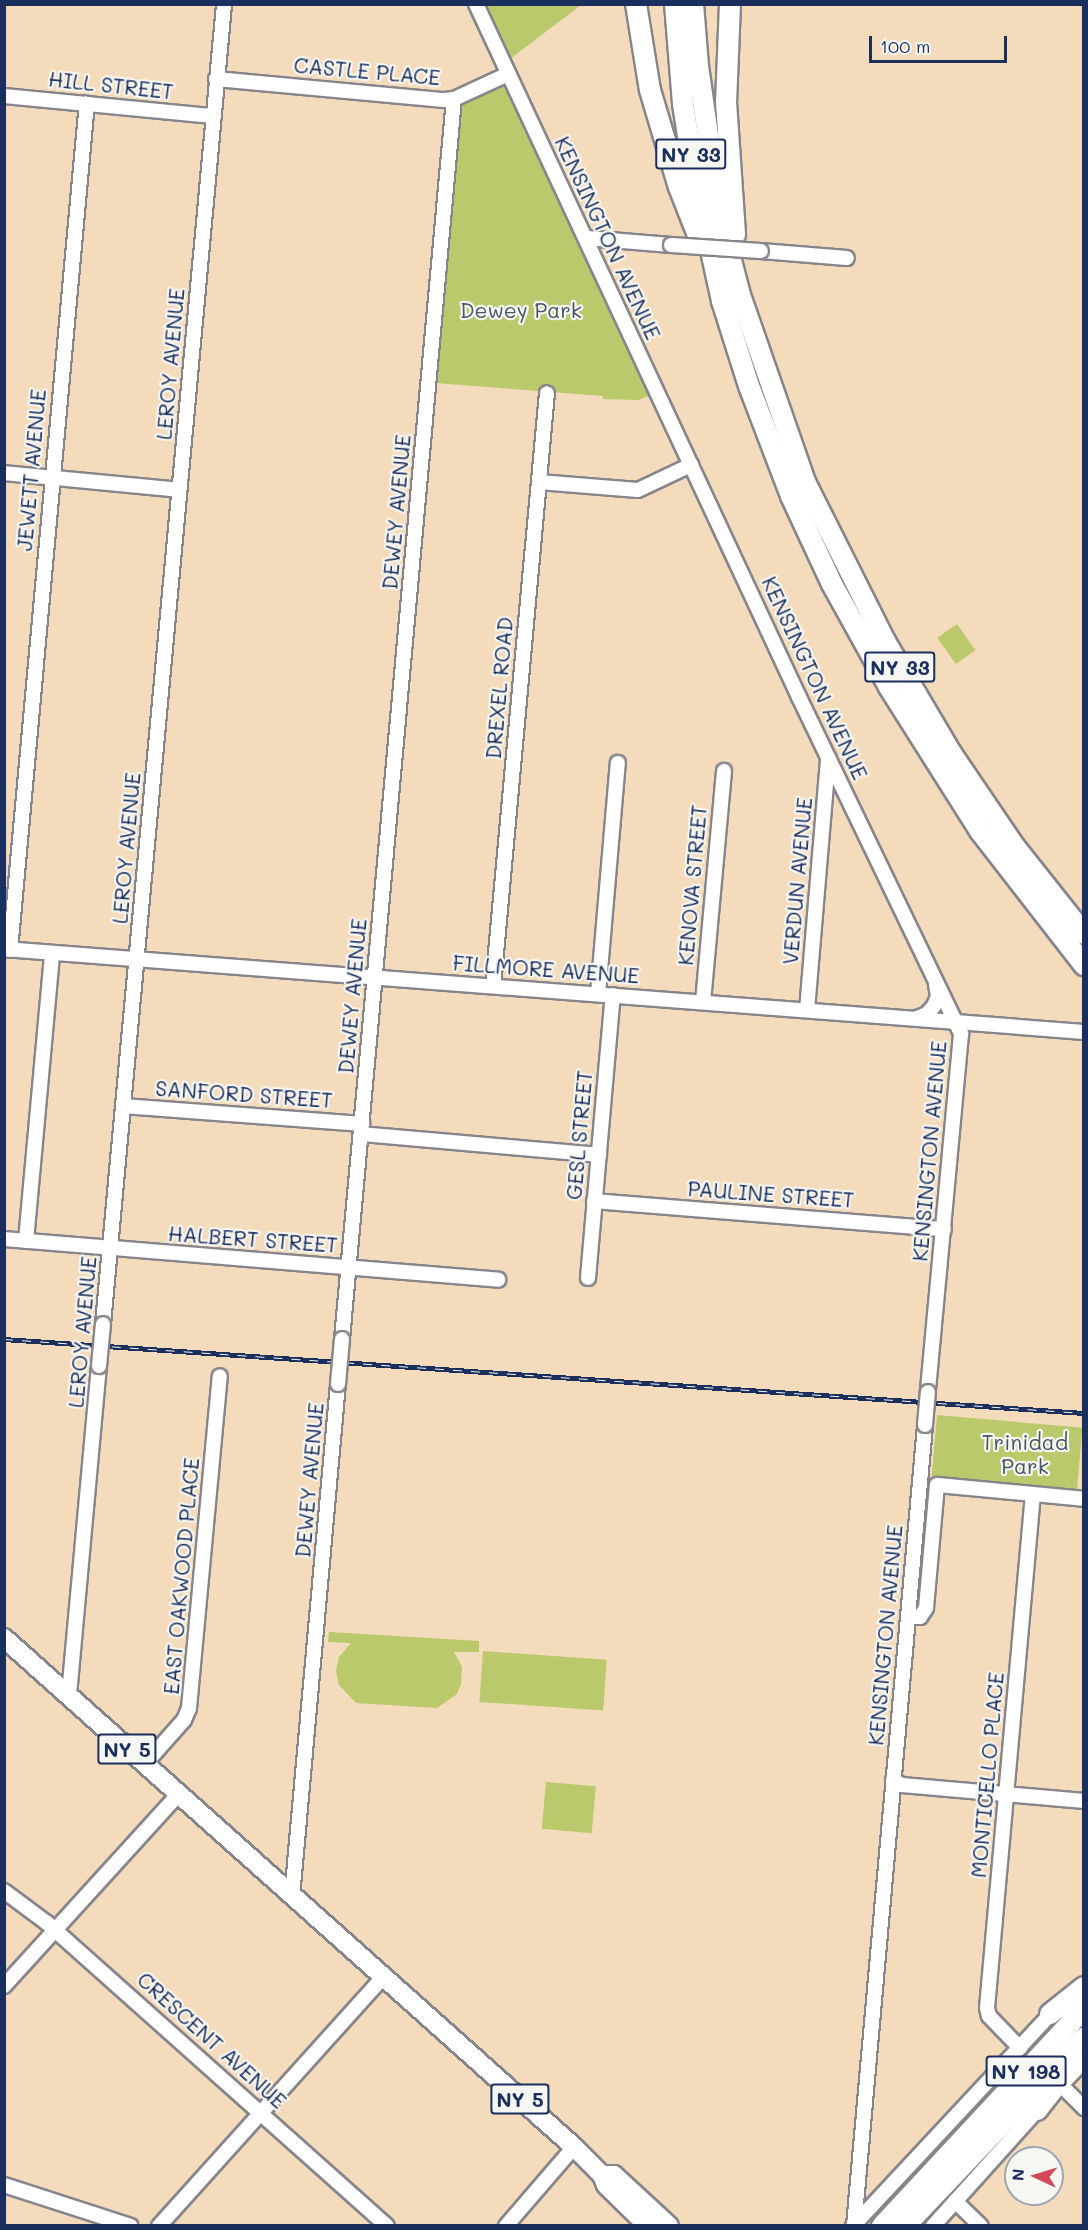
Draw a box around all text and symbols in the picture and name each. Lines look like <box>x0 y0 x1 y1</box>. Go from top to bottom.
scale bar <box>872 24 1010 62</box>
text: 100 m <box>880 34 930 58</box>
street label: CASTLE PLACE <box>293 52 441 90</box>
street label: HILL STREET <box>47 66 175 104</box>
street label: KENSINGTON AVENUE <box>550 132 666 344</box>
road number: NY 33 <box>655 137 727 171</box>
street label: LEROY AVENUE <box>151 287 189 441</box>
park label: Dewey Park <box>460 297 582 323</box>
street label: JEWETT AVENUE <box>11 388 51 552</box>
street label: DEWEY AVENUE <box>377 433 415 591</box>
street label: KENSINGTON AVENUE <box>757 572 873 784</box>
street label: DREXEL ROAD <box>480 616 518 760</box>
road number: NY 33 <box>864 650 936 684</box>
street label: LEROY AVENUE <box>107 771 145 925</box>
street label: VERDUN AVENUE <box>777 796 817 966</box>
street label: KENOVA STREET <box>672 804 712 966</box>
street label: DEWEY AVENUE <box>333 917 371 1075</box>
street label: FILLMORE AVENUE <box>452 950 640 988</box>
street label: KENSINGTON AVENUE <box>907 1040 951 1262</box>
street label: GESL STREET <box>561 1069 597 1201</box>
street label: SANFORD STREET <box>155 1075 333 1113</box>
street label: PAULINE STREET <box>687 1176 855 1212</box>
street label: HALBERT STREET <box>167 1220 339 1258</box>
street label: LEROY AVENUE <box>63 1255 101 1409</box>
street label: DEWEY AVENUE <box>290 1401 328 1559</box>
park label: Trinidad Park <box>982 1429 1068 1479</box>
street label: EAST OAKWOOD PLACE <box>158 1456 204 1696</box>
street label: KENSINGTON AVENUE <box>863 1524 907 1746</box>
street label: MONTICELLO PLACE <box>965 1671 1009 1879</box>
road number: NY 5 <box>97 1732 157 1766</box>
street label: CRESCENT AVENUE <box>132 1966 292 2114</box>
road number: NY 198 <box>986 2054 1066 2088</box>
road number: NY 5 <box>490 2082 550 2116</box>
north arrow <box>1004 2146 1064 2206</box>
text: N <box>1007 2168 1028 2182</box>

